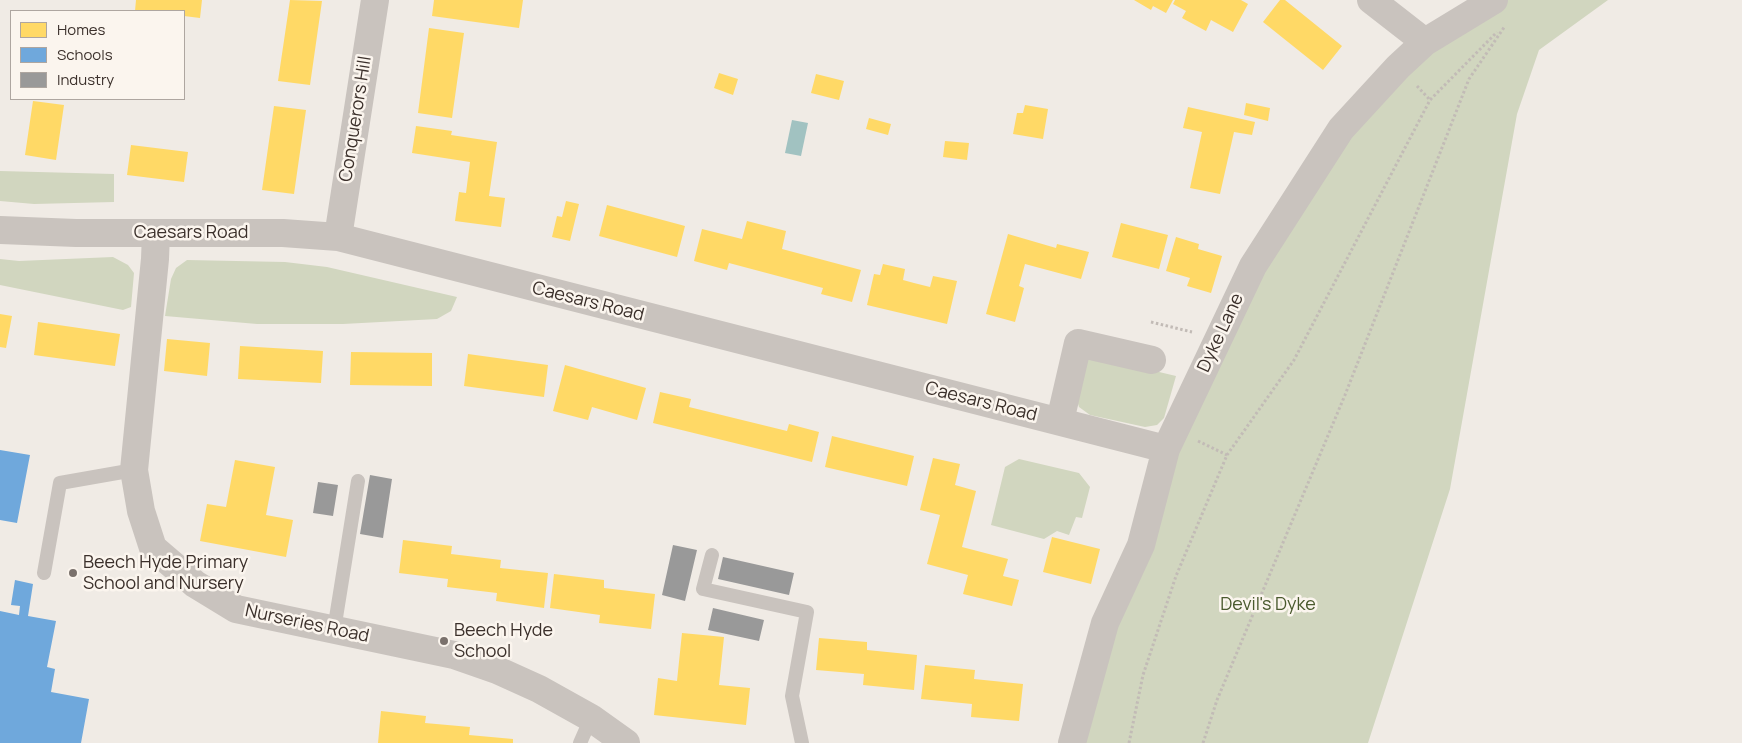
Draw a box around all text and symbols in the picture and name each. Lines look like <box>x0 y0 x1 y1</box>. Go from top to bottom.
legend <box>10 10 185 100</box>
text: Homes <box>57 19 105 40</box>
text: Schools <box>57 44 113 65</box>
street label: Conquerors Hill <box>335 55 377 183</box>
text: Industry <box>57 69 114 90</box>
street label: Caesars Road <box>134 222 248 244</box>
street label: Caesars Road <box>530 278 646 326</box>
street label: Dyke Lane <box>1193 290 1249 376</box>
street label: Caesars Road <box>923 378 1039 426</box>
place label: Beech Hyde Primary School and Nursery <box>83 552 248 594</box>
marker: Beech Hyde Primary School and Nursery <box>67 567 79 579</box>
park label: Devil's Dyke <box>1220 594 1316 616</box>
street label: Nurseries Road <box>243 600 371 648</box>
place label: Beech Hyde School <box>454 620 553 662</box>
marker: Beech Hyde School <box>438 635 450 647</box>

